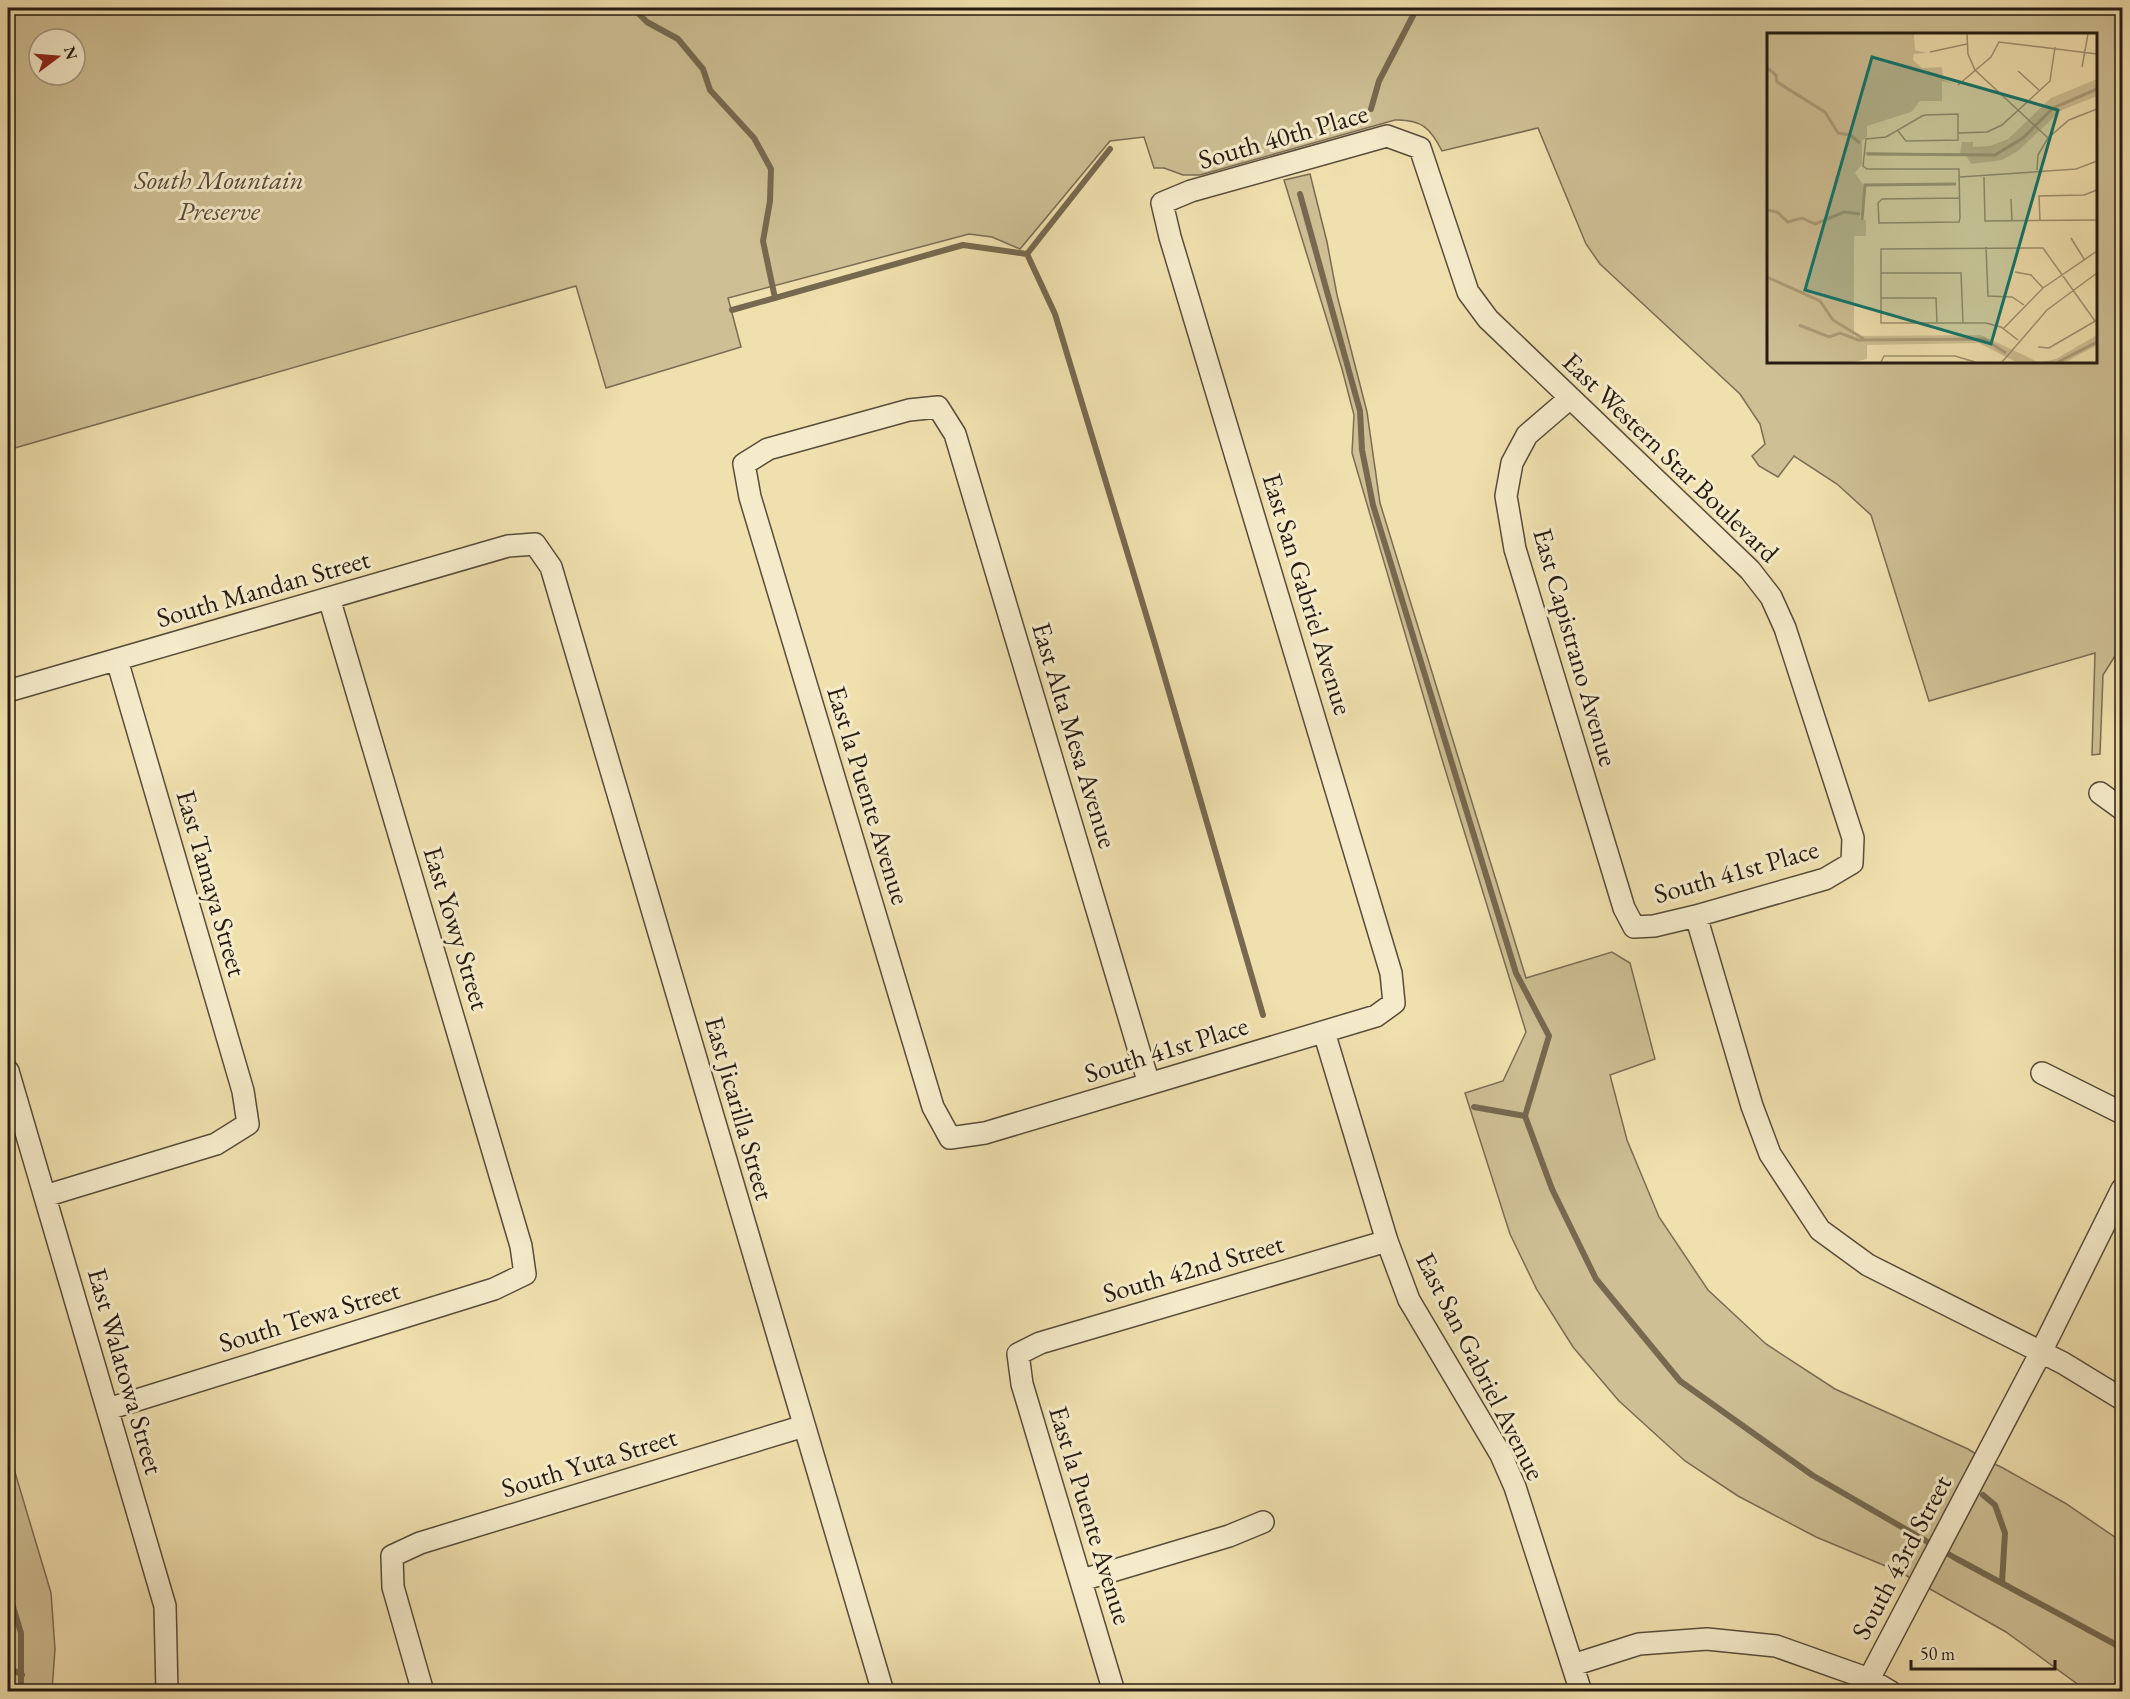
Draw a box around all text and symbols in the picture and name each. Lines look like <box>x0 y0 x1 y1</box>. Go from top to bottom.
north arrow <box>27 27 87 87</box>
inset map <box>1767 33 2097 363</box>
text: N <box>59 44 83 62</box>
street label: South 40th Place <box>1194 95 1372 177</box>
park label: South Mountain Preserve <box>133 162 304 228</box>
street label: East Western Star Boulevard <box>1555 344 1787 570</box>
street label: East San Gabriel Avenue <box>1255 469 1361 719</box>
street label: East Capistrano Avenue <box>1525 524 1627 770</box>
street label: South Mandan Street <box>152 541 374 635</box>
street label: East Alta Mesa Avenue <box>1024 618 1126 852</box>
street label: East la Puente Avenue <box>819 682 919 908</box>
street label: East Tamaya Street <box>169 786 255 981</box>
street label: South 41st Place <box>1650 831 1822 911</box>
street label: East Yowy Street <box>416 842 499 1014</box>
street label: South 41st Place <box>1080 1007 1252 1091</box>
street label: East Jicarilla Street <box>697 1012 783 1204</box>
street label: South 42nd Street <box>1099 1225 1288 1311</box>
street label: East San Gabriel Avenue <box>1408 1246 1554 1486</box>
street label: East Walatowa Street <box>80 1264 172 1479</box>
street label: South Tewa Street <box>214 1272 404 1360</box>
street label: East la Puente Avenue <box>1041 1402 1141 1628</box>
street label: South Yuta Street <box>497 1419 682 1505</box>
street label: South 43rd Street <box>1843 1468 1959 1645</box>
scale bar <box>1911 1633 2055 1671</box>
text: 50 m <box>1920 1642 1955 1665</box>

